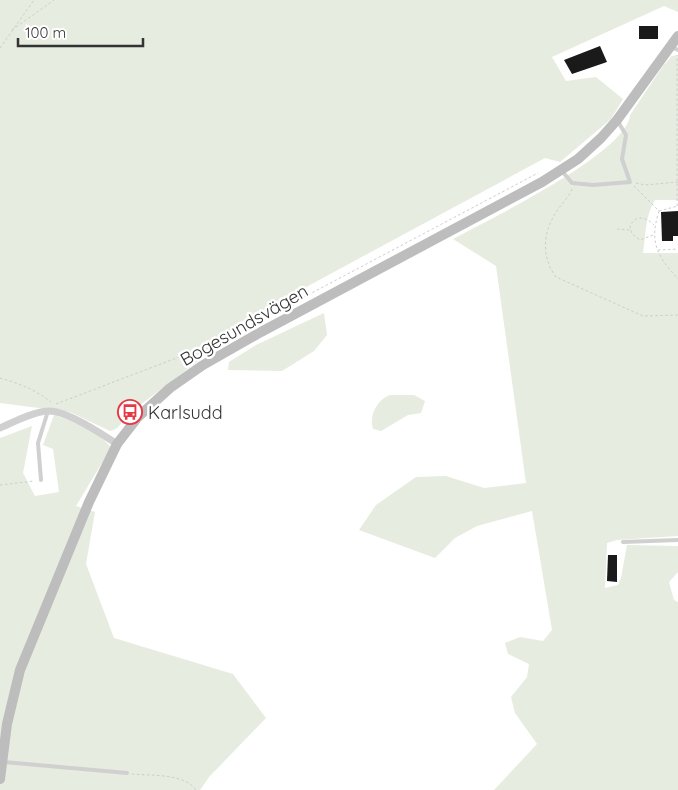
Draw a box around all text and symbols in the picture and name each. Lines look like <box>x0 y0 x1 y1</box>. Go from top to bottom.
scale bar <box>18 15 142 47</box>
text: 100 m <box>25 23 66 42</box>
street label: Bogesundsvägen <box>176 279 312 371</box>
bus stop icon: Karlsudd <box>117 399 143 425</box>
place label: Karlsudd <box>148 401 223 424</box>

